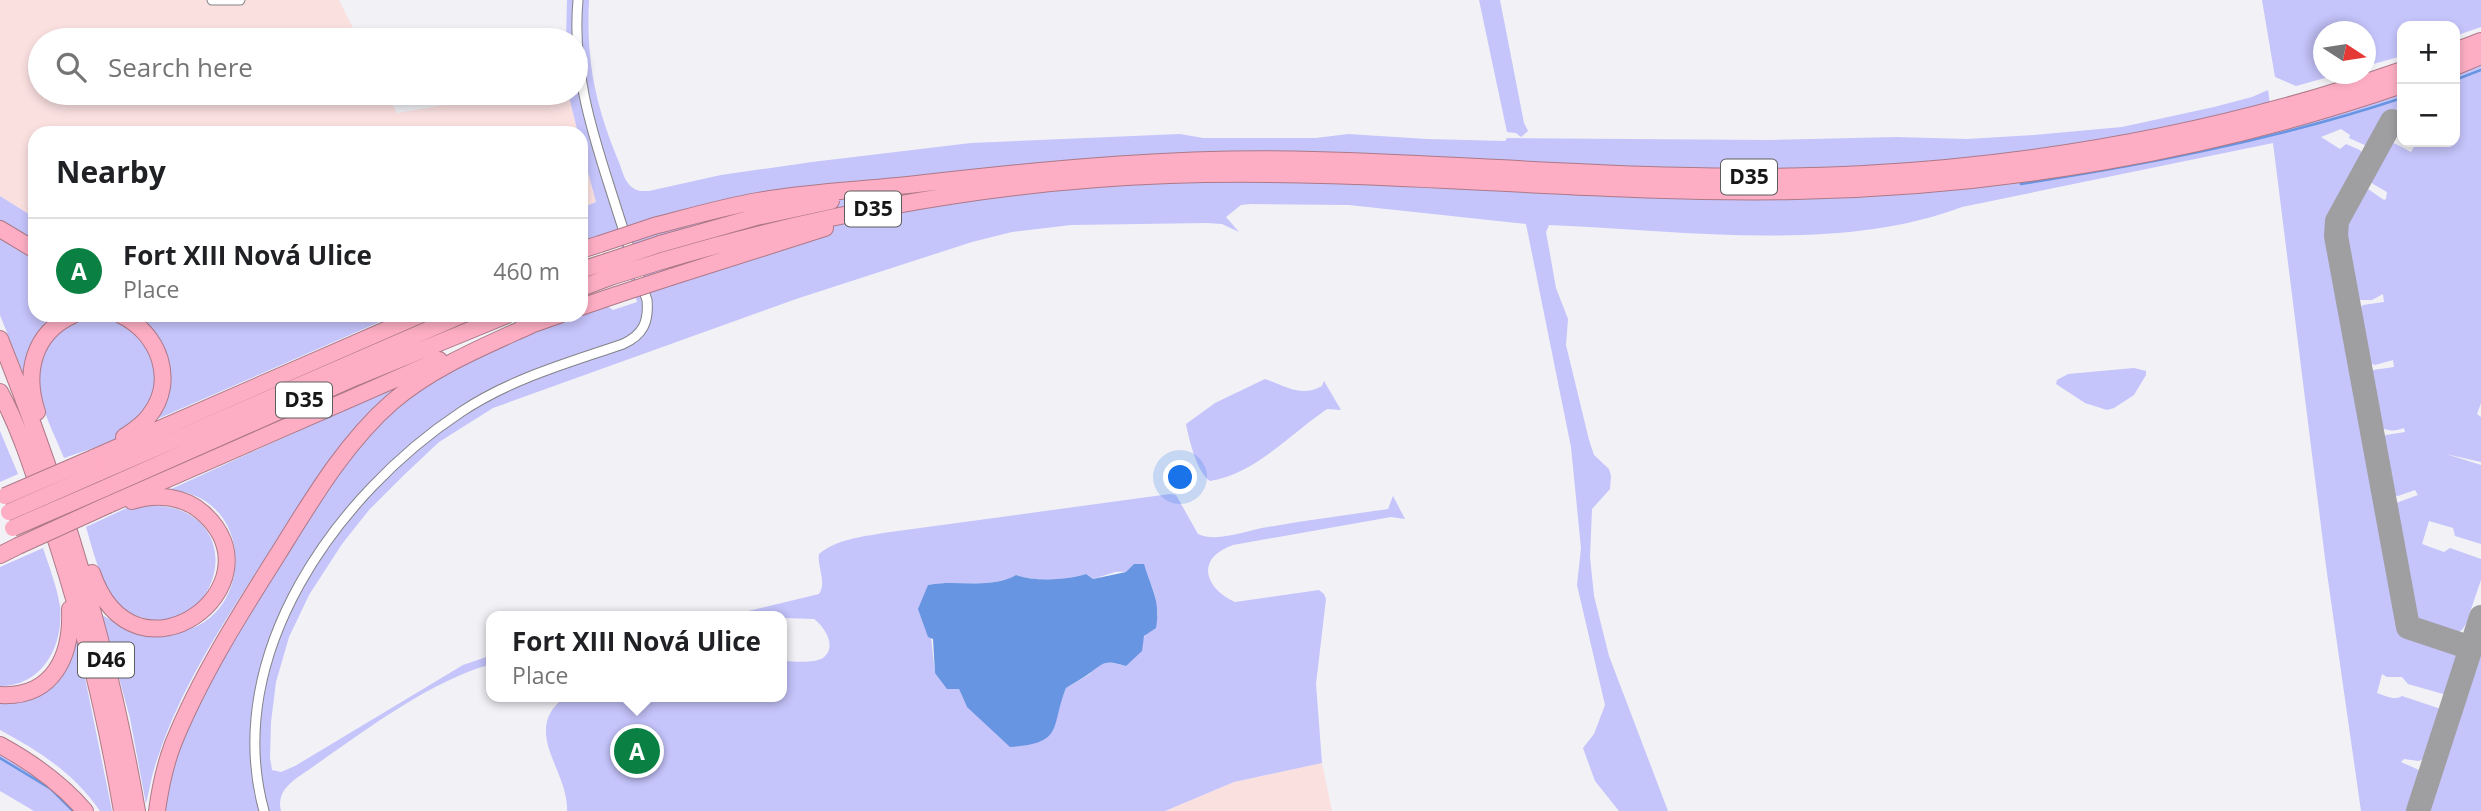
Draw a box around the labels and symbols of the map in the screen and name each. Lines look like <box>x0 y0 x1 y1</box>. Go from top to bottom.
north arrow <box>2313 21 2376 84</box>
road number: D35 <box>1721 160 1777 194</box>
road number: D35 <box>845 192 901 227</box>
road number: D35 <box>276 382 332 418</box>
your location <box>1163 460 1197 494</box>
road number: D46 <box>78 642 134 678</box>
pin: A <box>614 725 660 777</box>

